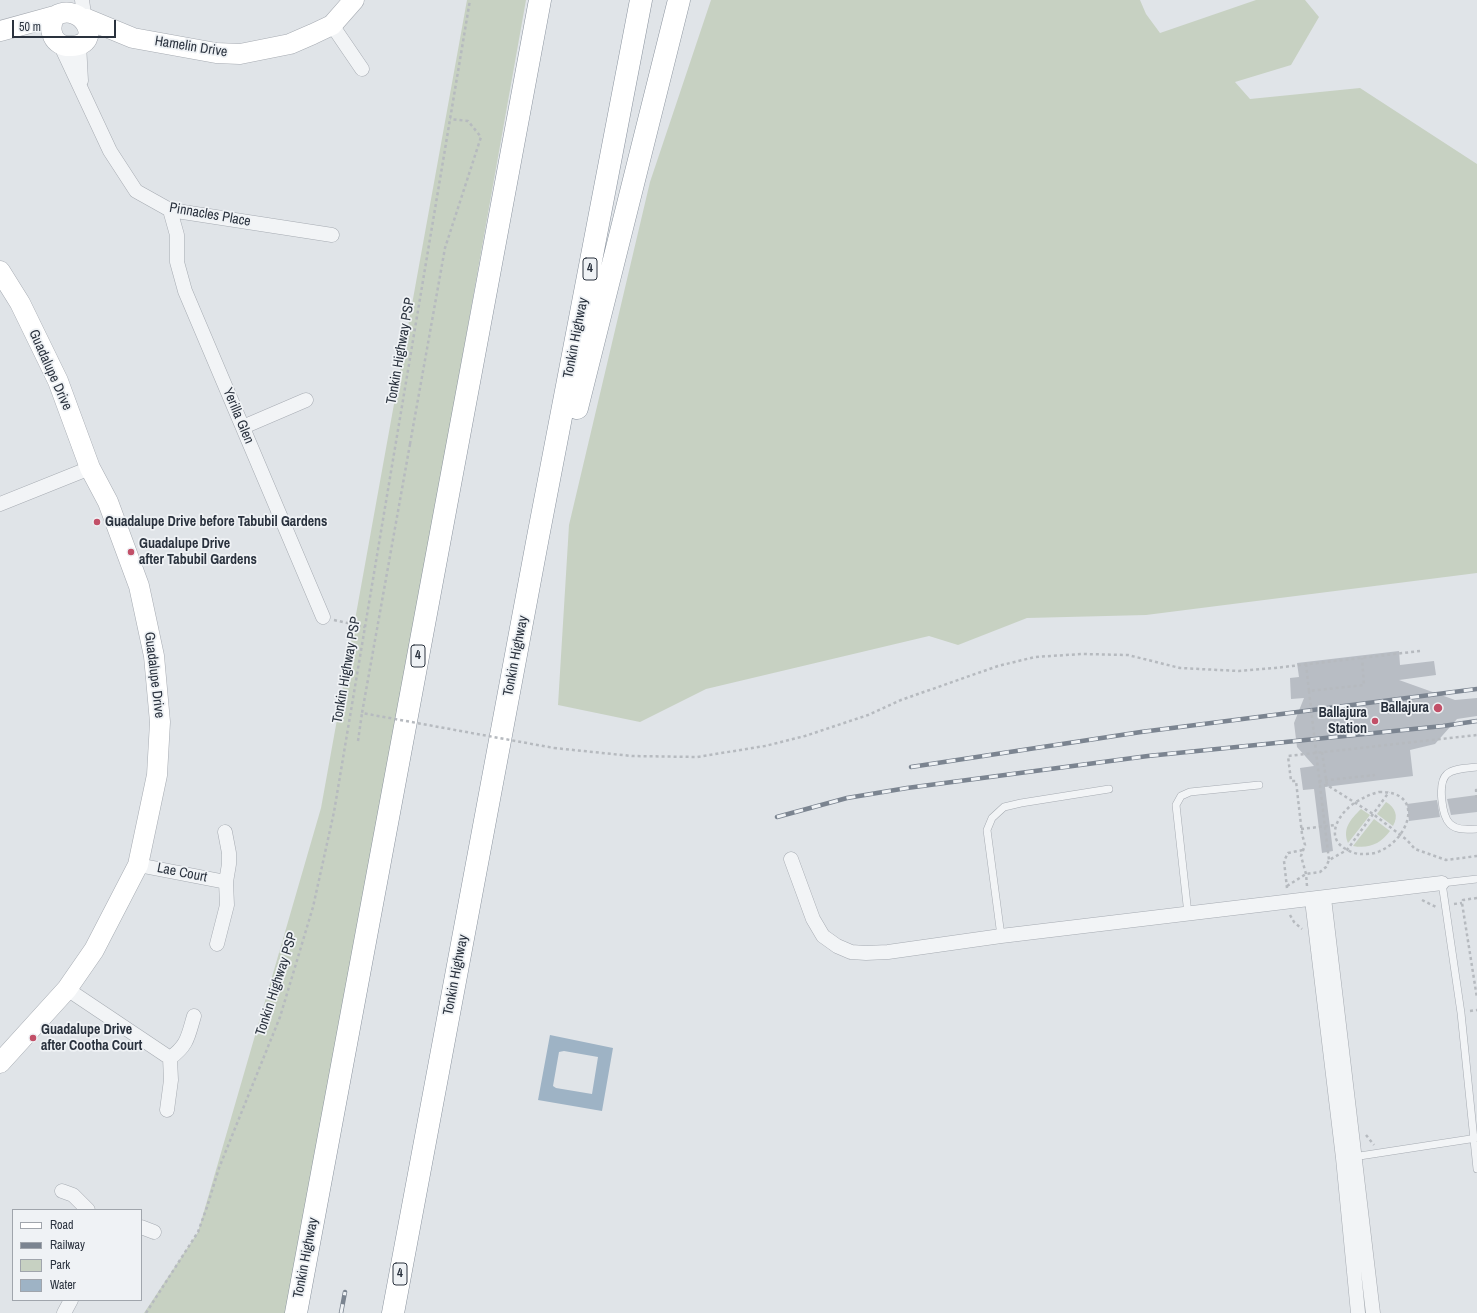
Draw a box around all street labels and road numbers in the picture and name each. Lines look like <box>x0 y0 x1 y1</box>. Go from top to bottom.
street label: Hamelin Drive <box>153 33 229 61</box>
street label: Pinnacles Place <box>168 200 252 230</box>
road number: 4 <box>583 258 597 280</box>
street label: Tonkin Highway PSP <box>383 296 419 406</box>
street label: Tonkin Highway <box>560 296 592 380</box>
street label: Guadalupe Drive <box>25 327 75 413</box>
street label: Yerilla Glen <box>219 386 257 446</box>
street label: Tonkin Highway <box>500 614 532 698</box>
street label: Tonkin Highway PSP <box>329 615 365 725</box>
street label: Guadalupe Drive <box>140 631 168 719</box>
road number: 4 <box>411 645 425 667</box>
street label: Lae Court <box>156 860 208 886</box>
street label: Tonkin Highway PSP <box>252 930 302 1038</box>
street label: Tonkin Highway <box>440 933 472 1017</box>
street label: Tonkin Highway <box>290 1216 322 1300</box>
road number: 4 <box>393 1263 407 1285</box>

